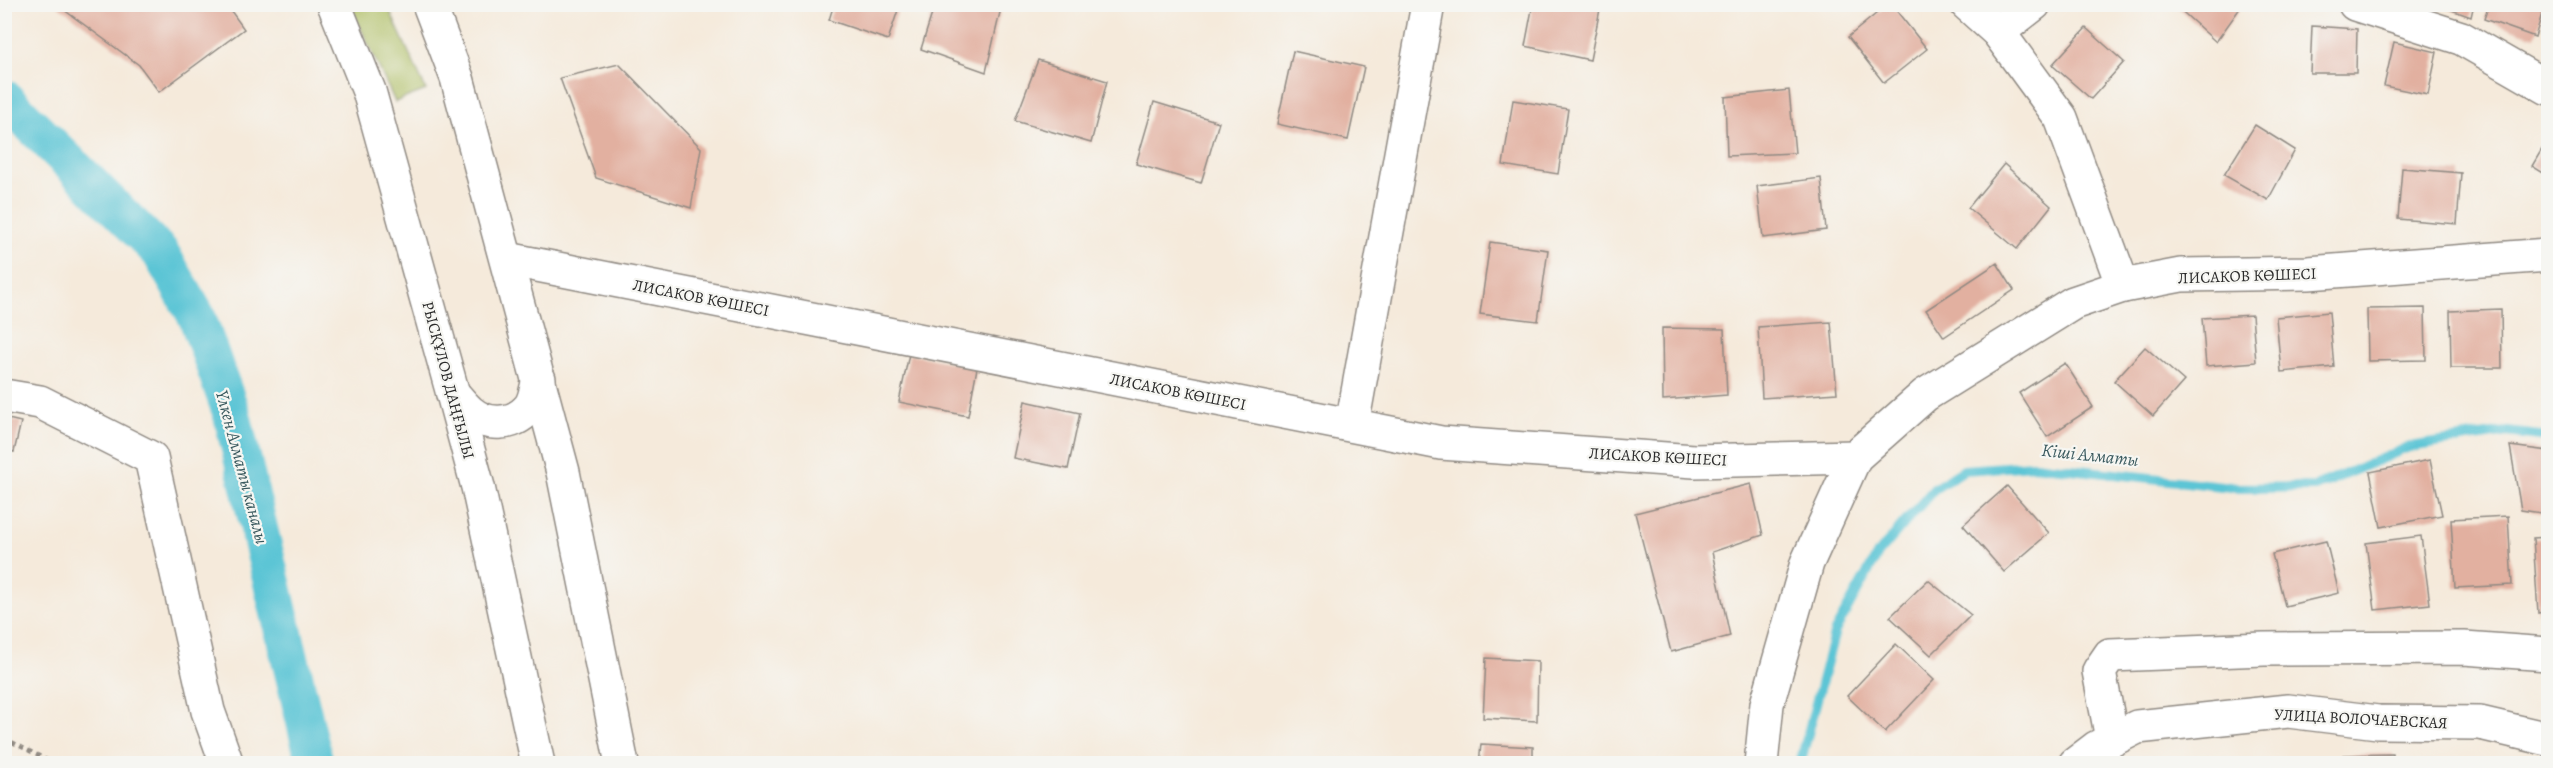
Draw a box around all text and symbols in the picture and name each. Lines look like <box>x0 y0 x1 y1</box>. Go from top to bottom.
street label: ЛИСАКОВ КӨШЕСІ <box>2177 263 2317 289</box>
street label: ЛИСАКОВ КӨШЕСІ <box>631 274 771 322</box>
street label: РЫСҚҰЛОВ ДАҢҒЫЛЫ <box>416 299 480 462</box>
street label: ЛИСАКОВ КӨШЕСІ <box>1108 368 1248 416</box>
water label: Үлкен Алматы каналы <box>210 387 274 547</box>
water label: Кіші Алматы <box>2040 438 2140 472</box>
street label: ЛИСАКОВ КӨШЕСІ <box>1588 442 1728 472</box>
street label: УЛИЦА ВОЛОЧАЕВСКАЯ <box>2274 703 2448 735</box>

